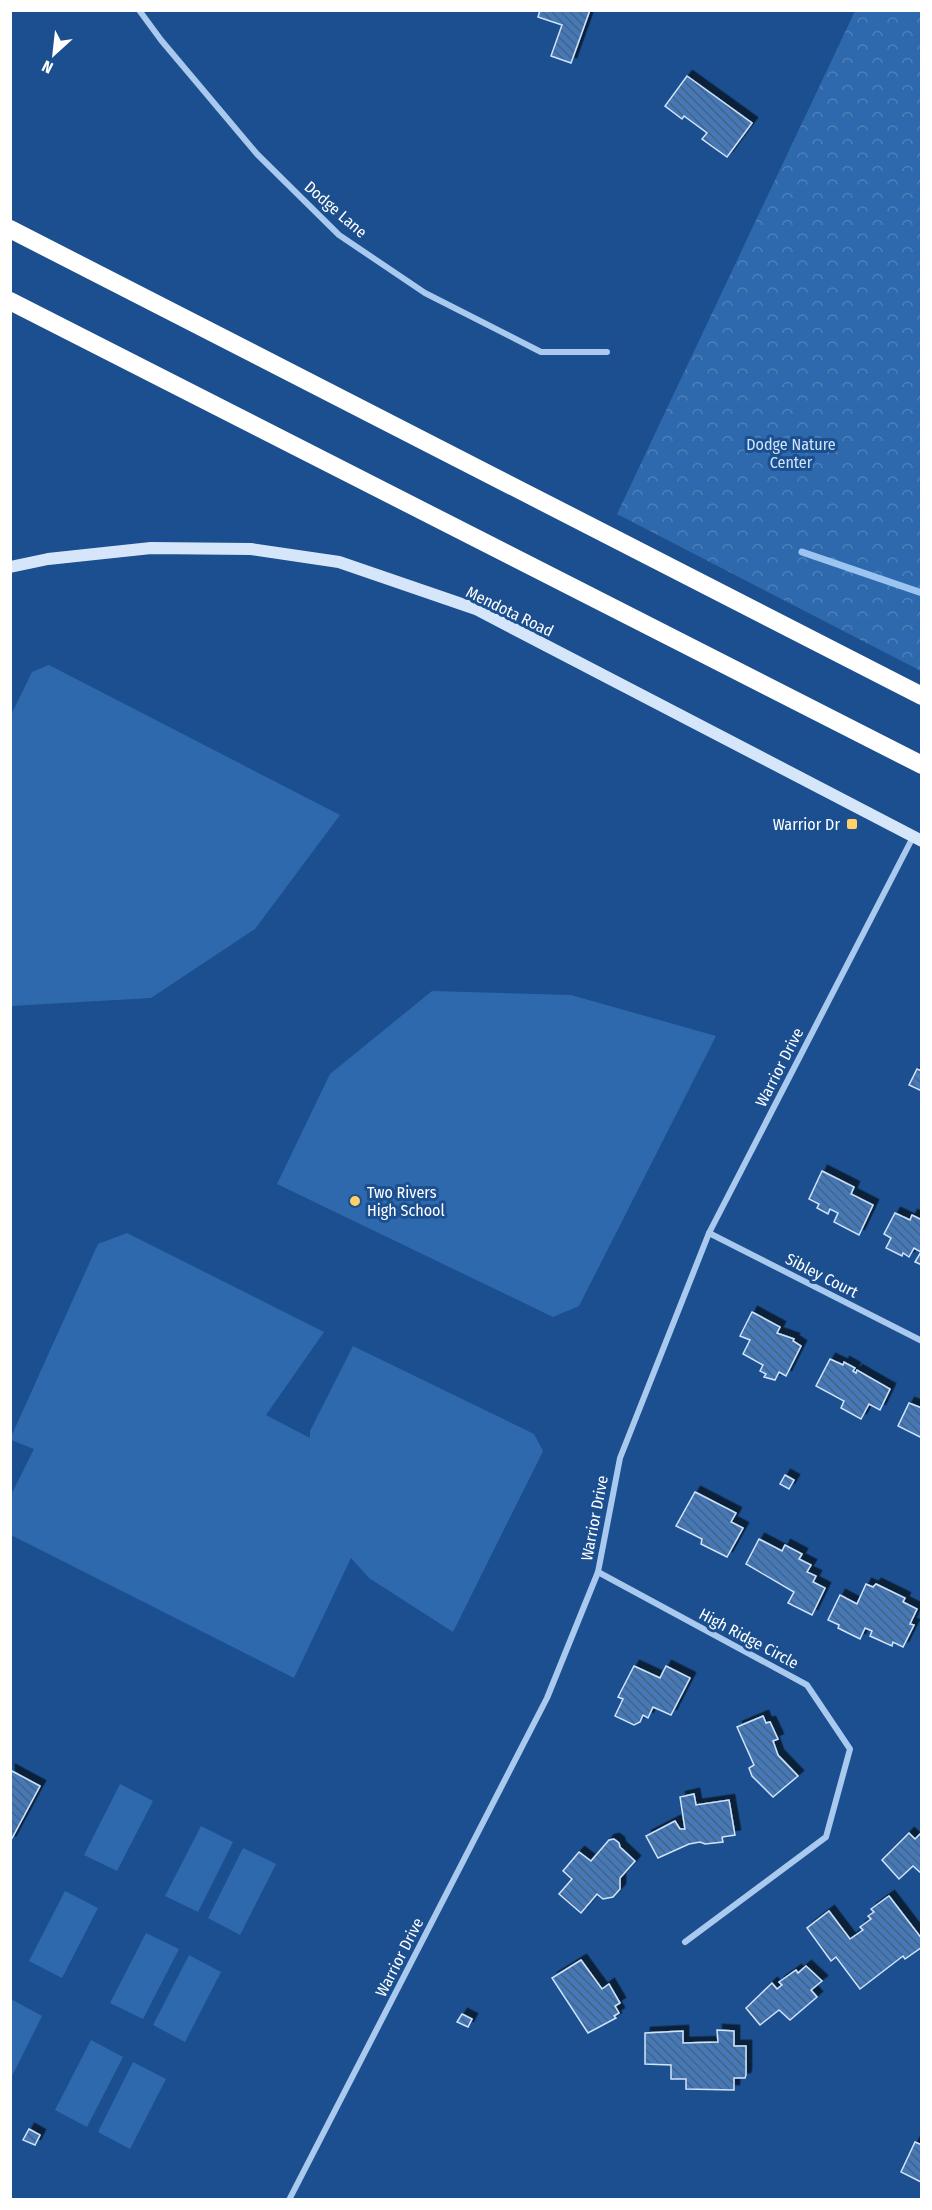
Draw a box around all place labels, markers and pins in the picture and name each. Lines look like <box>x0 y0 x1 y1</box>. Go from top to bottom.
place label: Warrior Dr <box>773 815 840 834</box>
marker: Warrior Dr <box>845 817 859 831</box>
place label: Two Rivers High School <box>367 1183 445 1220</box>
marker: Two Rivers High School <box>348 1194 362 1208</box>

